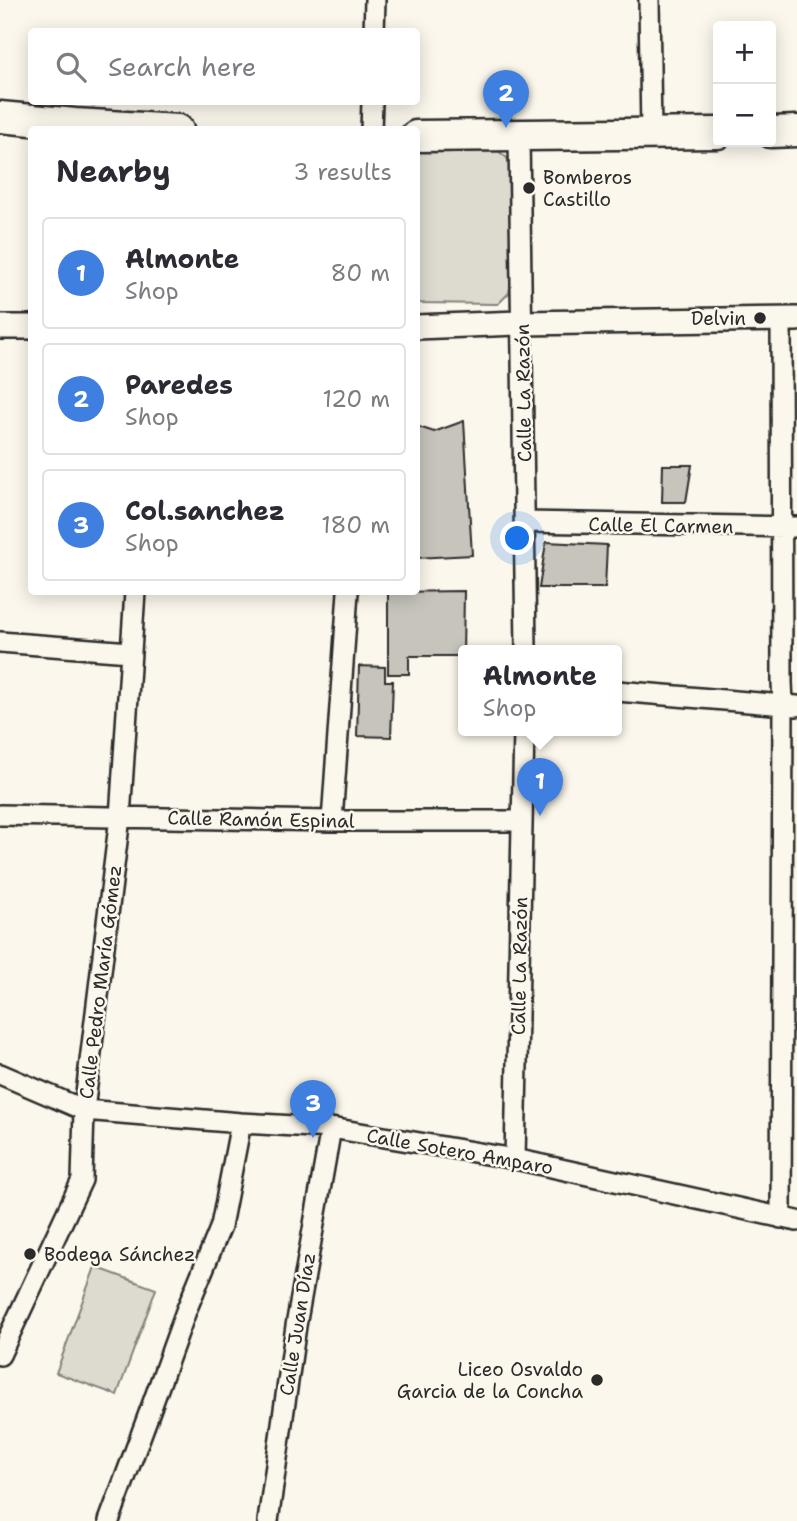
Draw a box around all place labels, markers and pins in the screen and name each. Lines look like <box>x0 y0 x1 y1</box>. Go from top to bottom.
pin: 2 <box>483 70 529 128</box>
place label: Bomberos Castillo <box>543 165 632 212</box>
marker: Bomberos Castillo <box>521 180 537 196</box>
place label: Delvin <box>691 306 746 331</box>
marker: Delvin <box>752 310 768 326</box>
pin: 1 <box>517 758 563 816</box>
pin: 3 <box>290 1080 336 1138</box>
place label: Bodega Sánchez <box>44 1242 195 1267</box>
marker: Bodega Sánchez <box>22 1246 38 1262</box>
place label: Liceo Osvaldo Garcia de la Concha <box>397 1357 583 1404</box>
marker: Liceo Osvaldo Garcia de la Concha <box>589 1372 605 1388</box>

